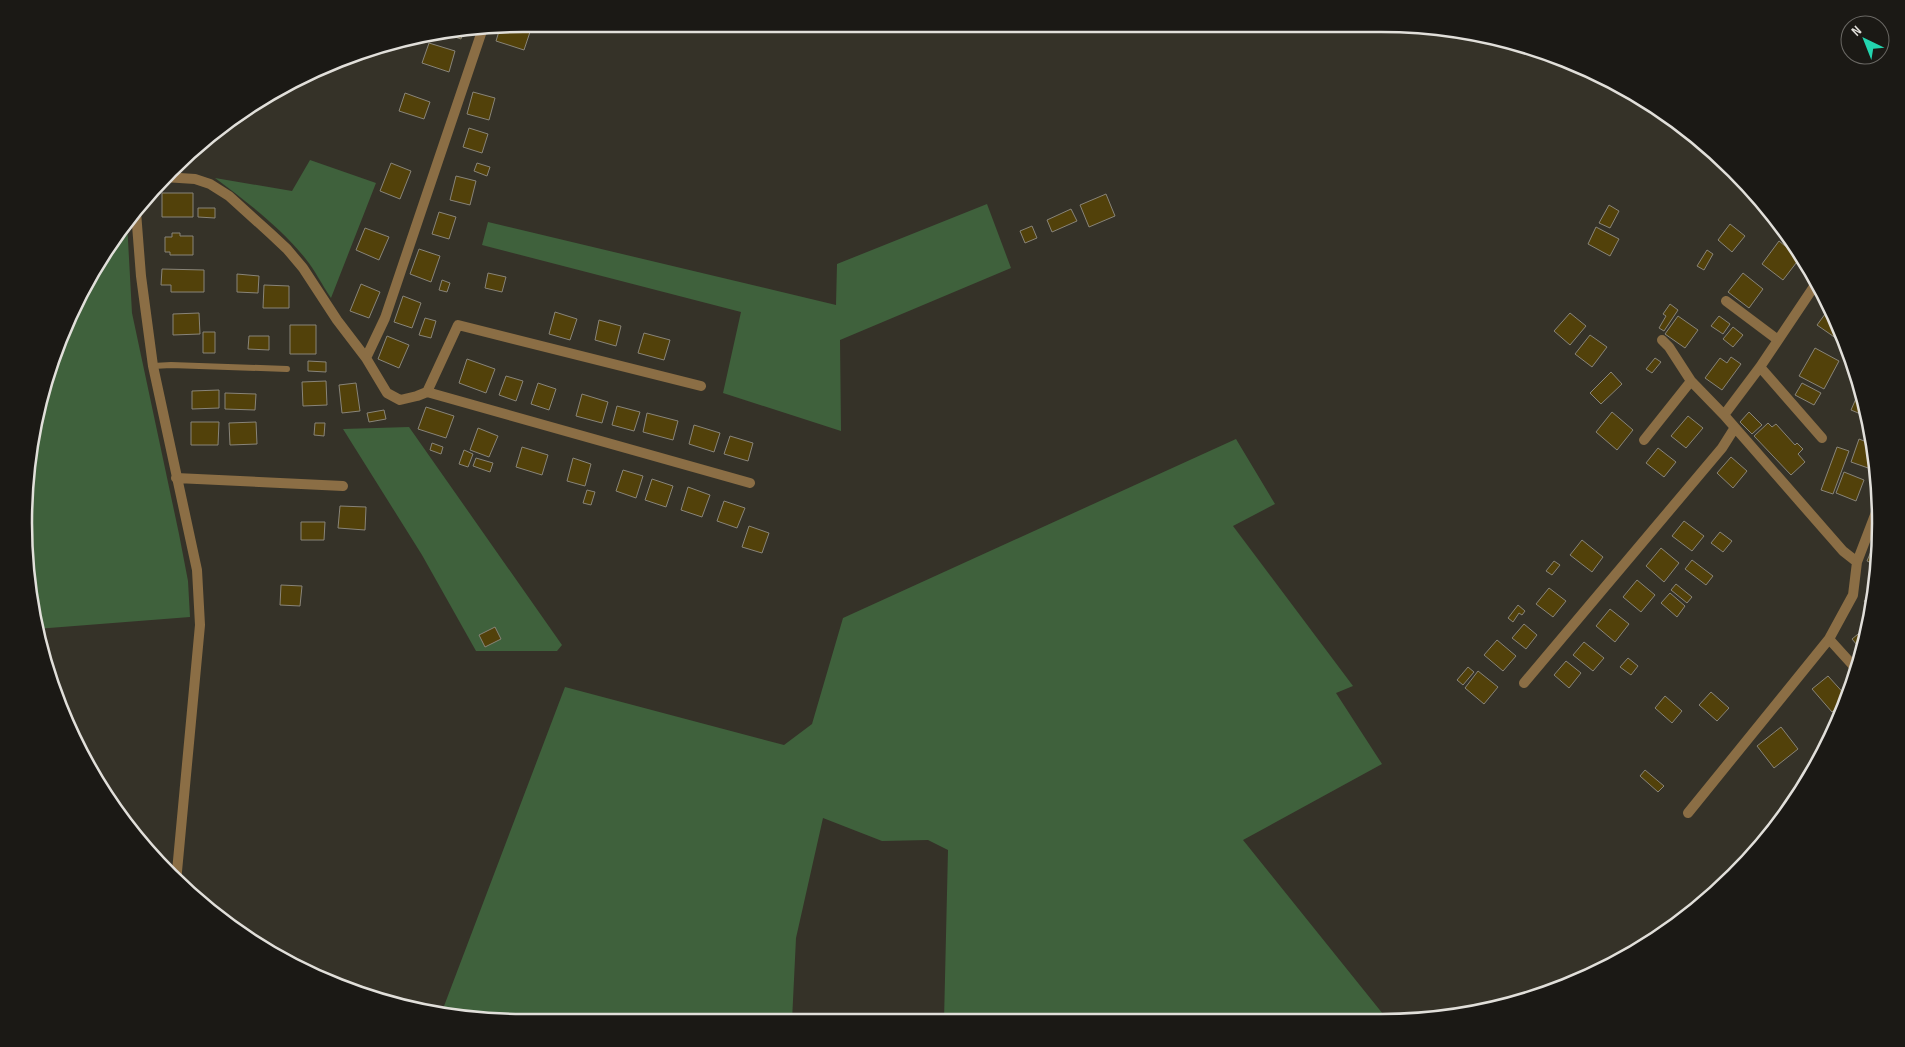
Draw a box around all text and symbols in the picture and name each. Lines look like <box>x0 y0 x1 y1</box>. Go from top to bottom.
north arrow <box>1840 15 1890 65</box>
text: N <box>1848 22 1865 40</box>

